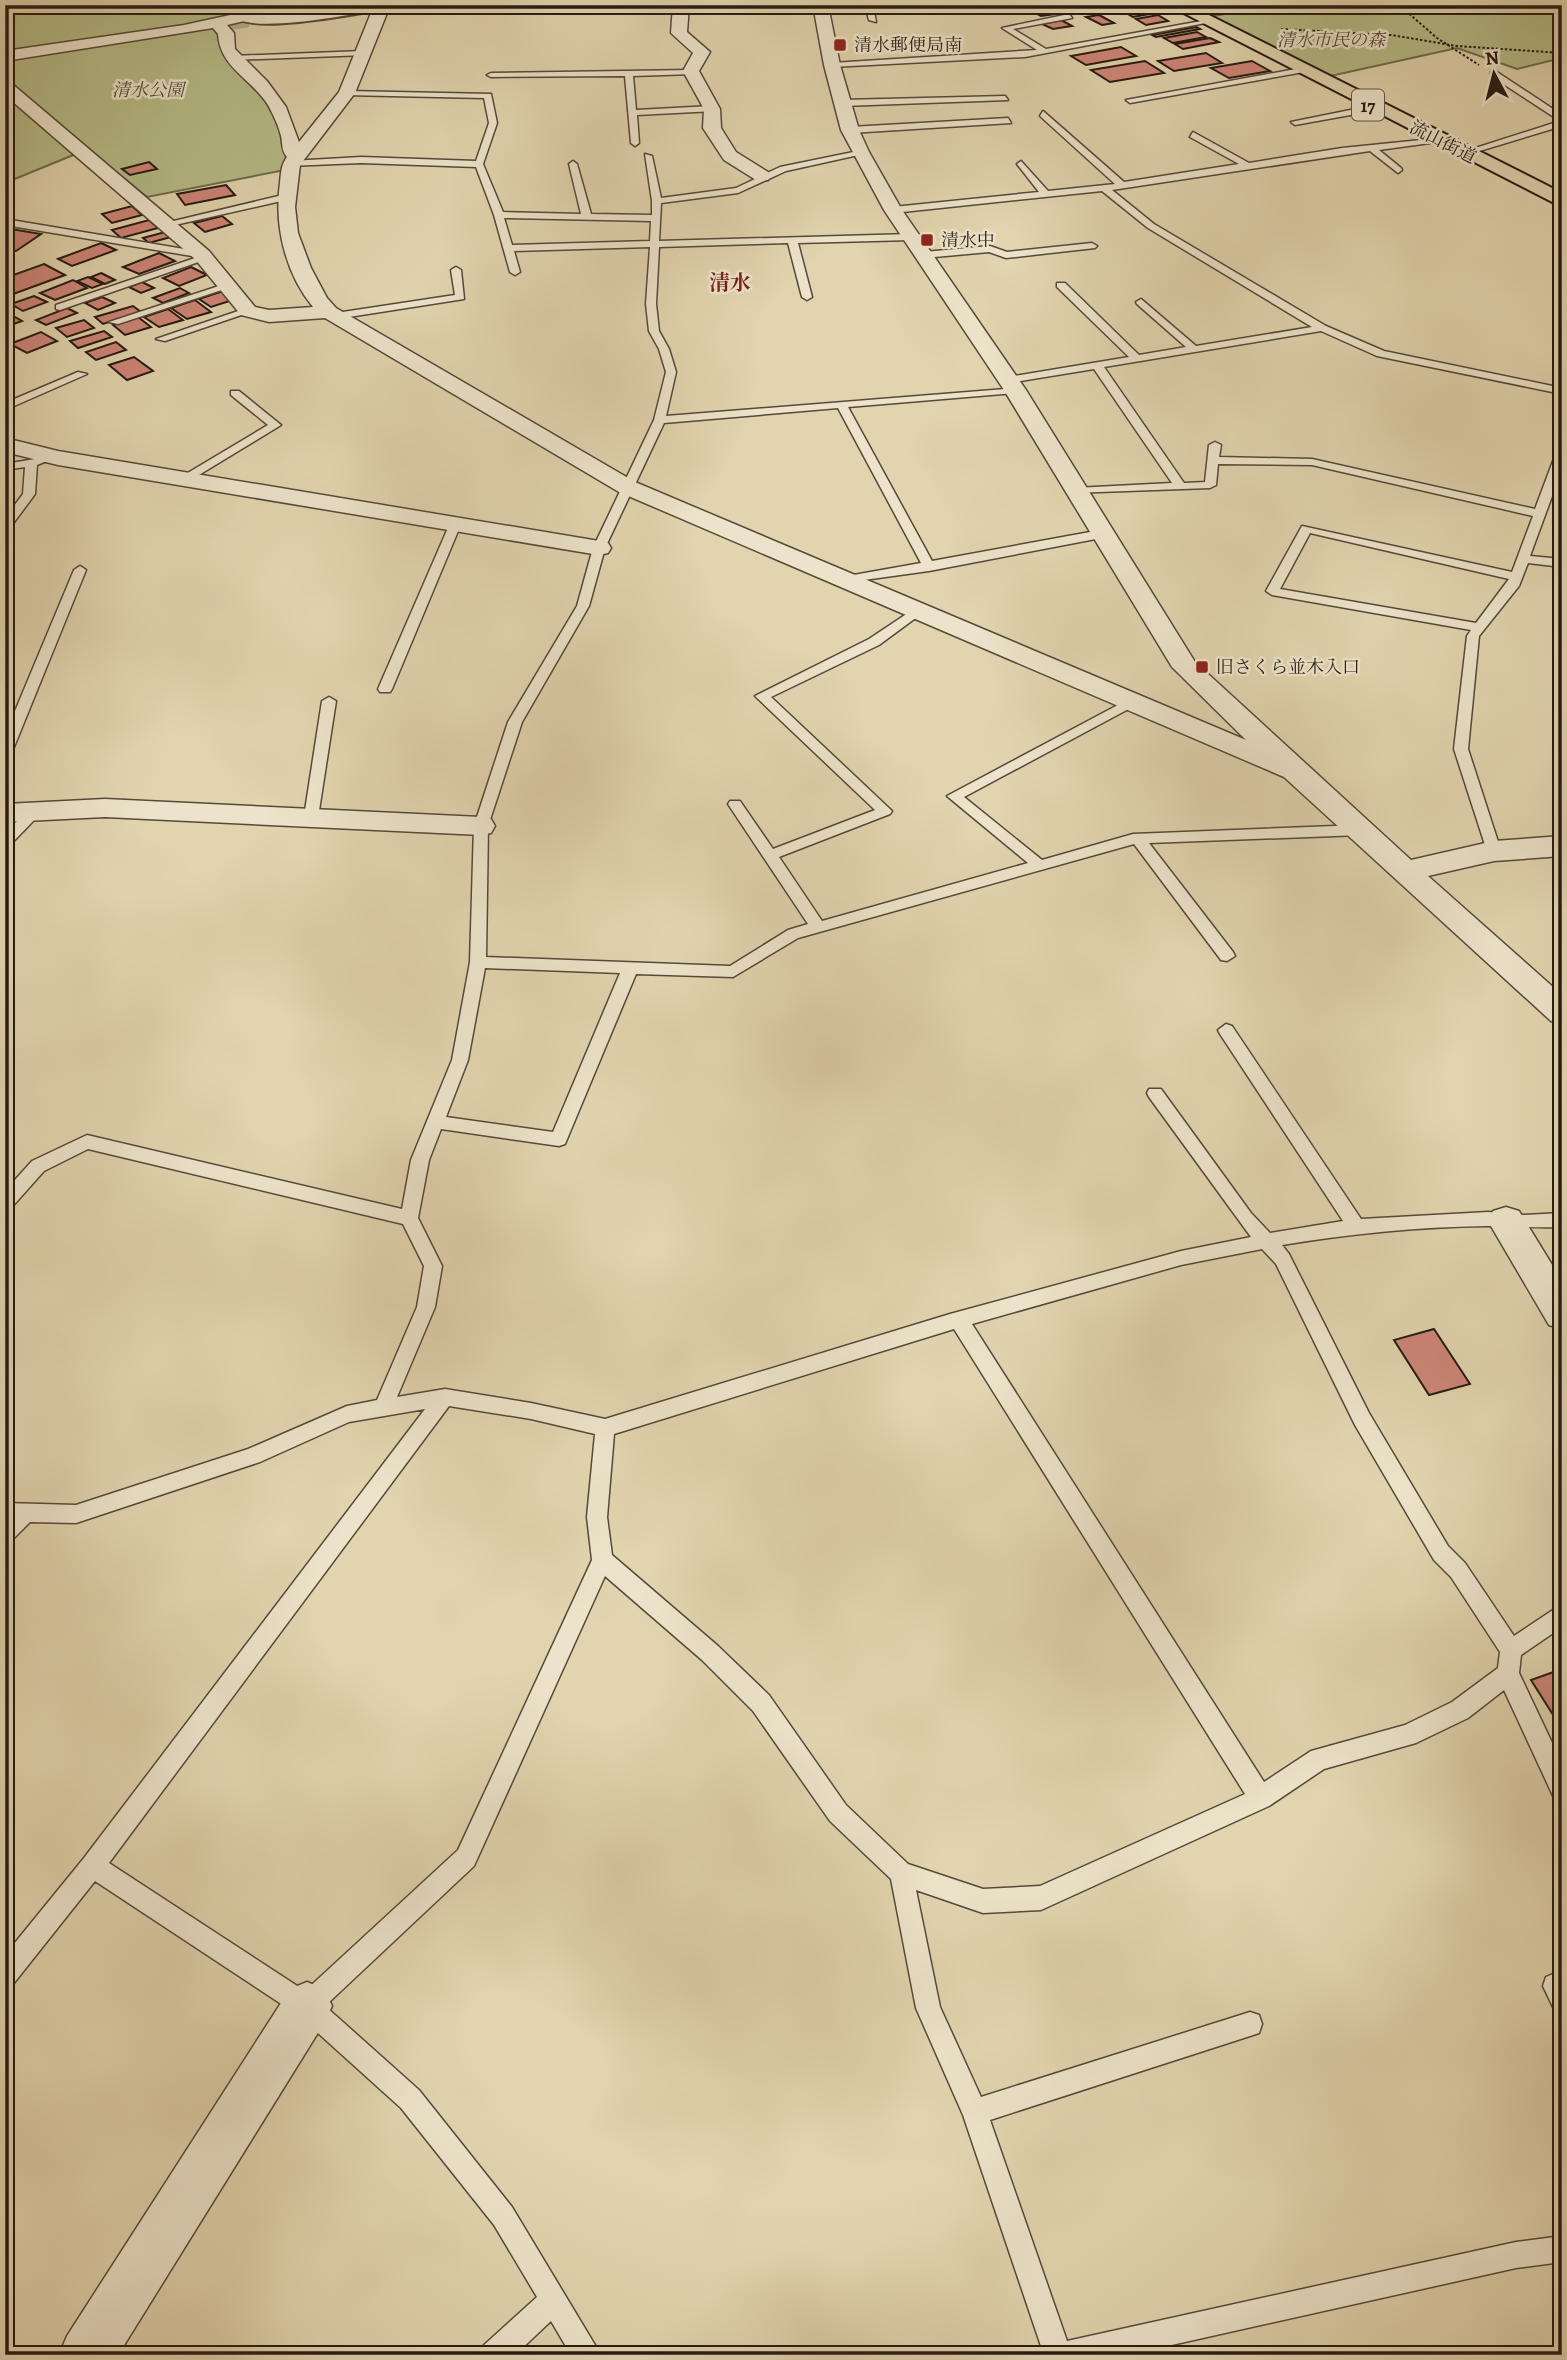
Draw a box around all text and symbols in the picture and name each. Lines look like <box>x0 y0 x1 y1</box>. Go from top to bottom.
park label: 清水市民の森 <box>1277 28 1387 52</box>
place label: 清水郵便局南 <box>854 33 962 57</box>
marker: 清水郵便局南 <box>832 37 848 53</box>
north arrow <box>1458 38 1528 108</box>
text: N <box>1484 44 1501 72</box>
park label: 清水公園 <box>112 78 187 102</box>
road number: 17 <box>1352 90 1384 120</box>
street label: 流山街道 <box>1405 115 1481 169</box>
place label: 清水中 <box>941 228 995 252</box>
marker: 清水中 <box>919 232 935 248</box>
district label: 清水 <box>709 269 751 297</box>
place label: 旧さくら並木入口 <box>1216 655 1360 679</box>
marker: 旧さくら並木入口 <box>1194 659 1210 675</box>

